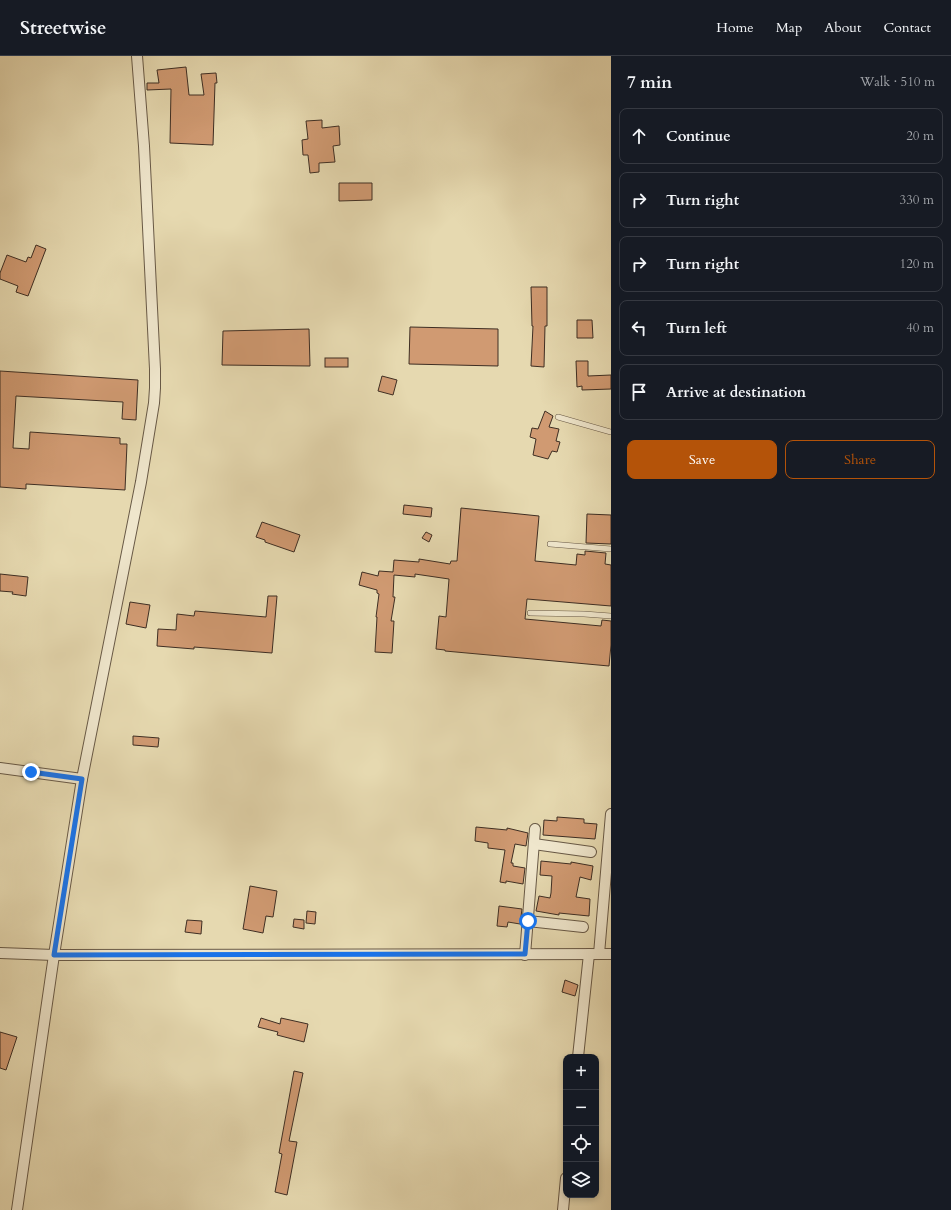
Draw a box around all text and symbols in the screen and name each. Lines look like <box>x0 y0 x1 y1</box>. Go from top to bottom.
text: Streetwise <box>20 15 107 41</box>
text: Home <box>716 18 754 37</box>
text: Map <box>776 18 802 37</box>
text: About <box>824 18 861 37</box>
text: Contact <box>883 18 931 37</box>
text: 7 min <box>627 71 672 94</box>
text: Walk · 510 m <box>860 73 935 91</box>
icon: ahead <box>628 125 650 147</box>
text: Continue <box>666 126 731 146</box>
text: 20 m <box>906 127 934 145</box>
icon: right <box>628 189 650 211</box>
text: Turn right <box>666 190 739 210</box>
text: 330 m <box>900 191 934 209</box>
icon: right <box>628 253 650 275</box>
text: Turn right <box>666 254 739 274</box>
text: 120 m <box>900 255 934 273</box>
icon: left <box>628 317 650 339</box>
text: Turn left <box>666 318 727 338</box>
text: 40 m <box>906 319 934 337</box>
icon: arrive <box>628 381 650 403</box>
text: Arrive at destination <box>666 382 806 402</box>
button: Save <box>627 440 777 479</box>
button: Share <box>785 440 935 479</box>
route end <box>22 763 40 781</box>
route start <box>519 912 537 930</box>
map controls <box>563 1054 599 1198</box>
button: + <box>563 1054 599 1090</box>
button: − <box>563 1090 599 1126</box>
button: locate <box>563 1126 599 1162</box>
button: layers <box>563 1162 599 1198</box>

